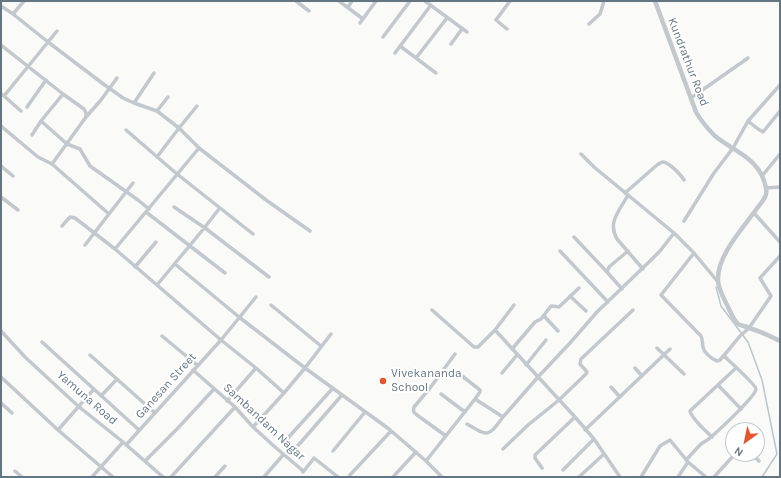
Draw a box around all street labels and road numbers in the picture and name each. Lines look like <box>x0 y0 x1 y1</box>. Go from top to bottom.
street label: Kundrathur Road <box>664 16 712 108</box>
street label: Ganesan Street <box>133 350 199 422</box>
street label: Yamuna Road <box>54 368 120 428</box>
street label: Sambandam Nagar <box>220 380 308 464</box>

